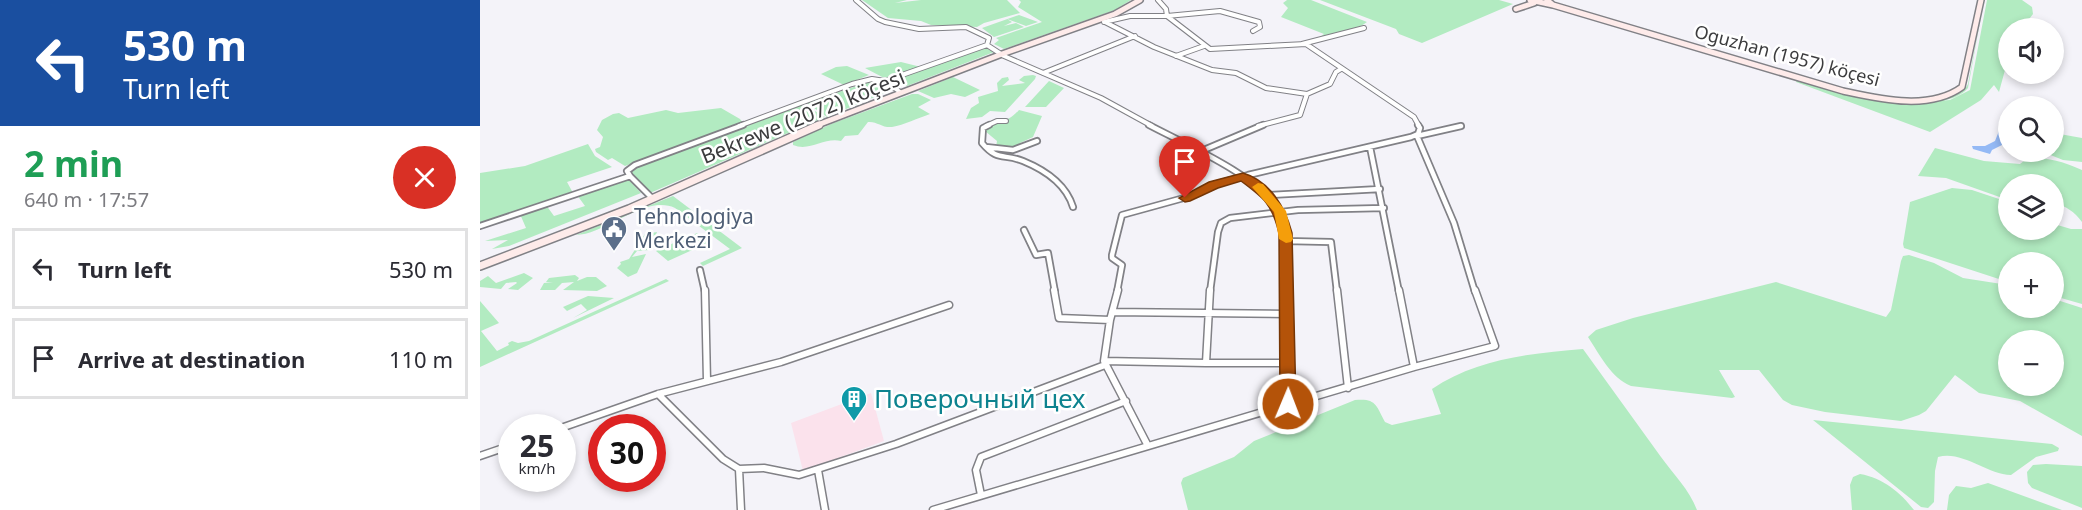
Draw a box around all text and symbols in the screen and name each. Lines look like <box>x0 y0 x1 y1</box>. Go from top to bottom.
text: 530 m <box>123 16 247 73</box>
map controls <box>1998 18 2064 396</box>
button: sound <box>1998 18 2064 84</box>
street label: Oguzhan (1957) köçesi <box>1692 19 1883 91</box>
icon: left <box>24 24 102 102</box>
street label: Bekrewe (2072) köçesi <box>696 62 909 170</box>
text: Turn left <box>123 70 229 107</box>
button: search <box>1998 96 2064 162</box>
pin <box>1159 136 1210 198</box>
text: 2 min <box>24 139 123 188</box>
icon: arrive <box>1168 145 1201 178</box>
button: close <box>393 146 456 209</box>
button: layers <box>1998 174 2064 240</box>
text: 640 m · 17:57 <box>24 186 149 213</box>
place label: Tehnologiya Merkezi <box>634 202 754 254</box>
public building icon: Tehnologiya Merkezi <box>599 214 629 252</box>
icon: left <box>27 252 60 285</box>
button: + <box>1998 252 2064 318</box>
text: Turn left <box>78 254 172 284</box>
text: 530 m <box>389 254 453 284</box>
button: − <box>1998 330 2064 396</box>
icon: arrive <box>27 342 60 375</box>
text: Arrive at destination <box>78 344 305 374</box>
text: 110 m <box>389 344 453 374</box>
position arrow <box>1256 372 1320 436</box>
place label: Поверочный цех <box>874 380 1086 416</box>
building icon: Поверочный цех <box>839 384 869 422</box>
speed limit sign: 30 <box>588 414 666 492</box>
text: 25 <box>520 425 554 466</box>
text: km/h <box>519 458 555 478</box>

